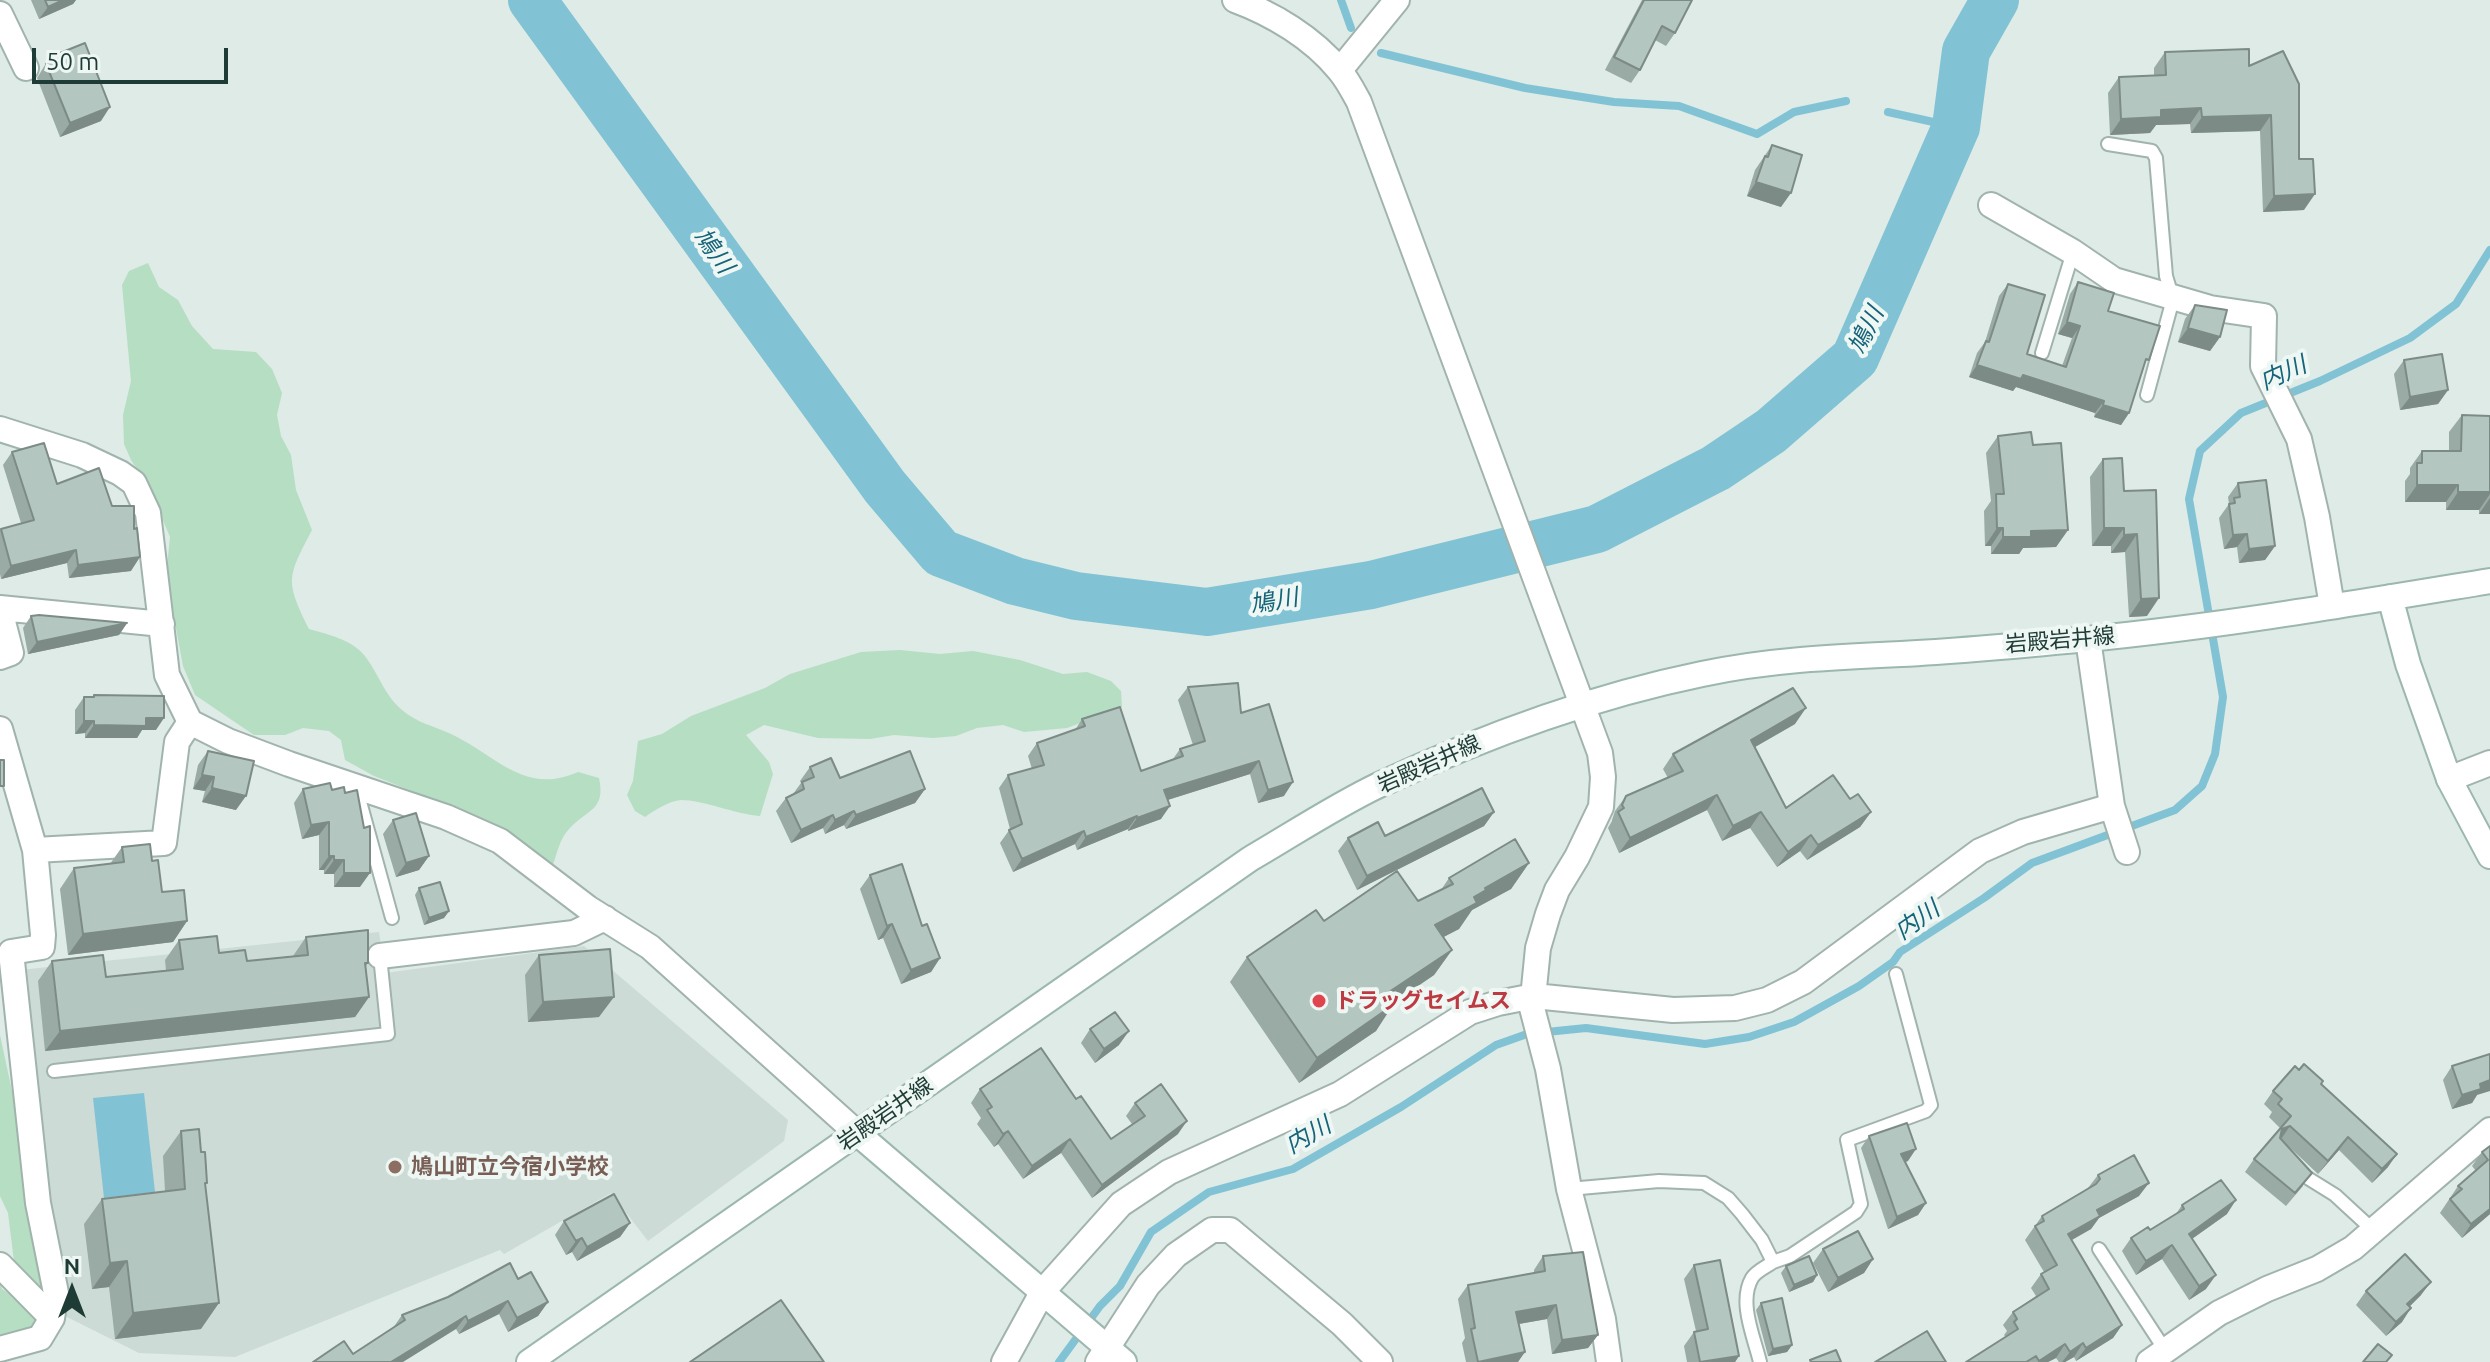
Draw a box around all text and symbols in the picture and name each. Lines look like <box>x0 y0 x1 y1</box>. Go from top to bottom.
scale bar <box>36 32 232 82</box>
text: 50 m <box>46 48 99 75</box>
water label: 鳩川 <box>688 223 740 279</box>
water label: 鳩川 <box>1843 302 1889 358</box>
water label: 内川 <box>2255 350 2311 396</box>
water label: 鳩川 <box>1248 583 1300 619</box>
street label: 岩殿岩井線 <box>2004 622 2116 658</box>
street label: 岩殿岩井線 <box>1373 730 1485 798</box>
water label: 内川 <box>1889 894 1945 946</box>
place label: ドラッグセイムス <box>1335 988 1511 1014</box>
marker: ドラッグセイムス <box>1310 992 1328 1010</box>
street label: 岩殿岩井線 <box>832 1072 938 1156</box>
water label: 内川 <box>1280 1111 1336 1159</box>
place label: 鳩山町立今宿小学校 <box>411 1154 609 1180</box>
marker: 鳩山町立今宿小学校 <box>386 1158 404 1176</box>
north arrow <box>32 1250 112 1330</box>
text: N <box>64 1253 80 1278</box>

